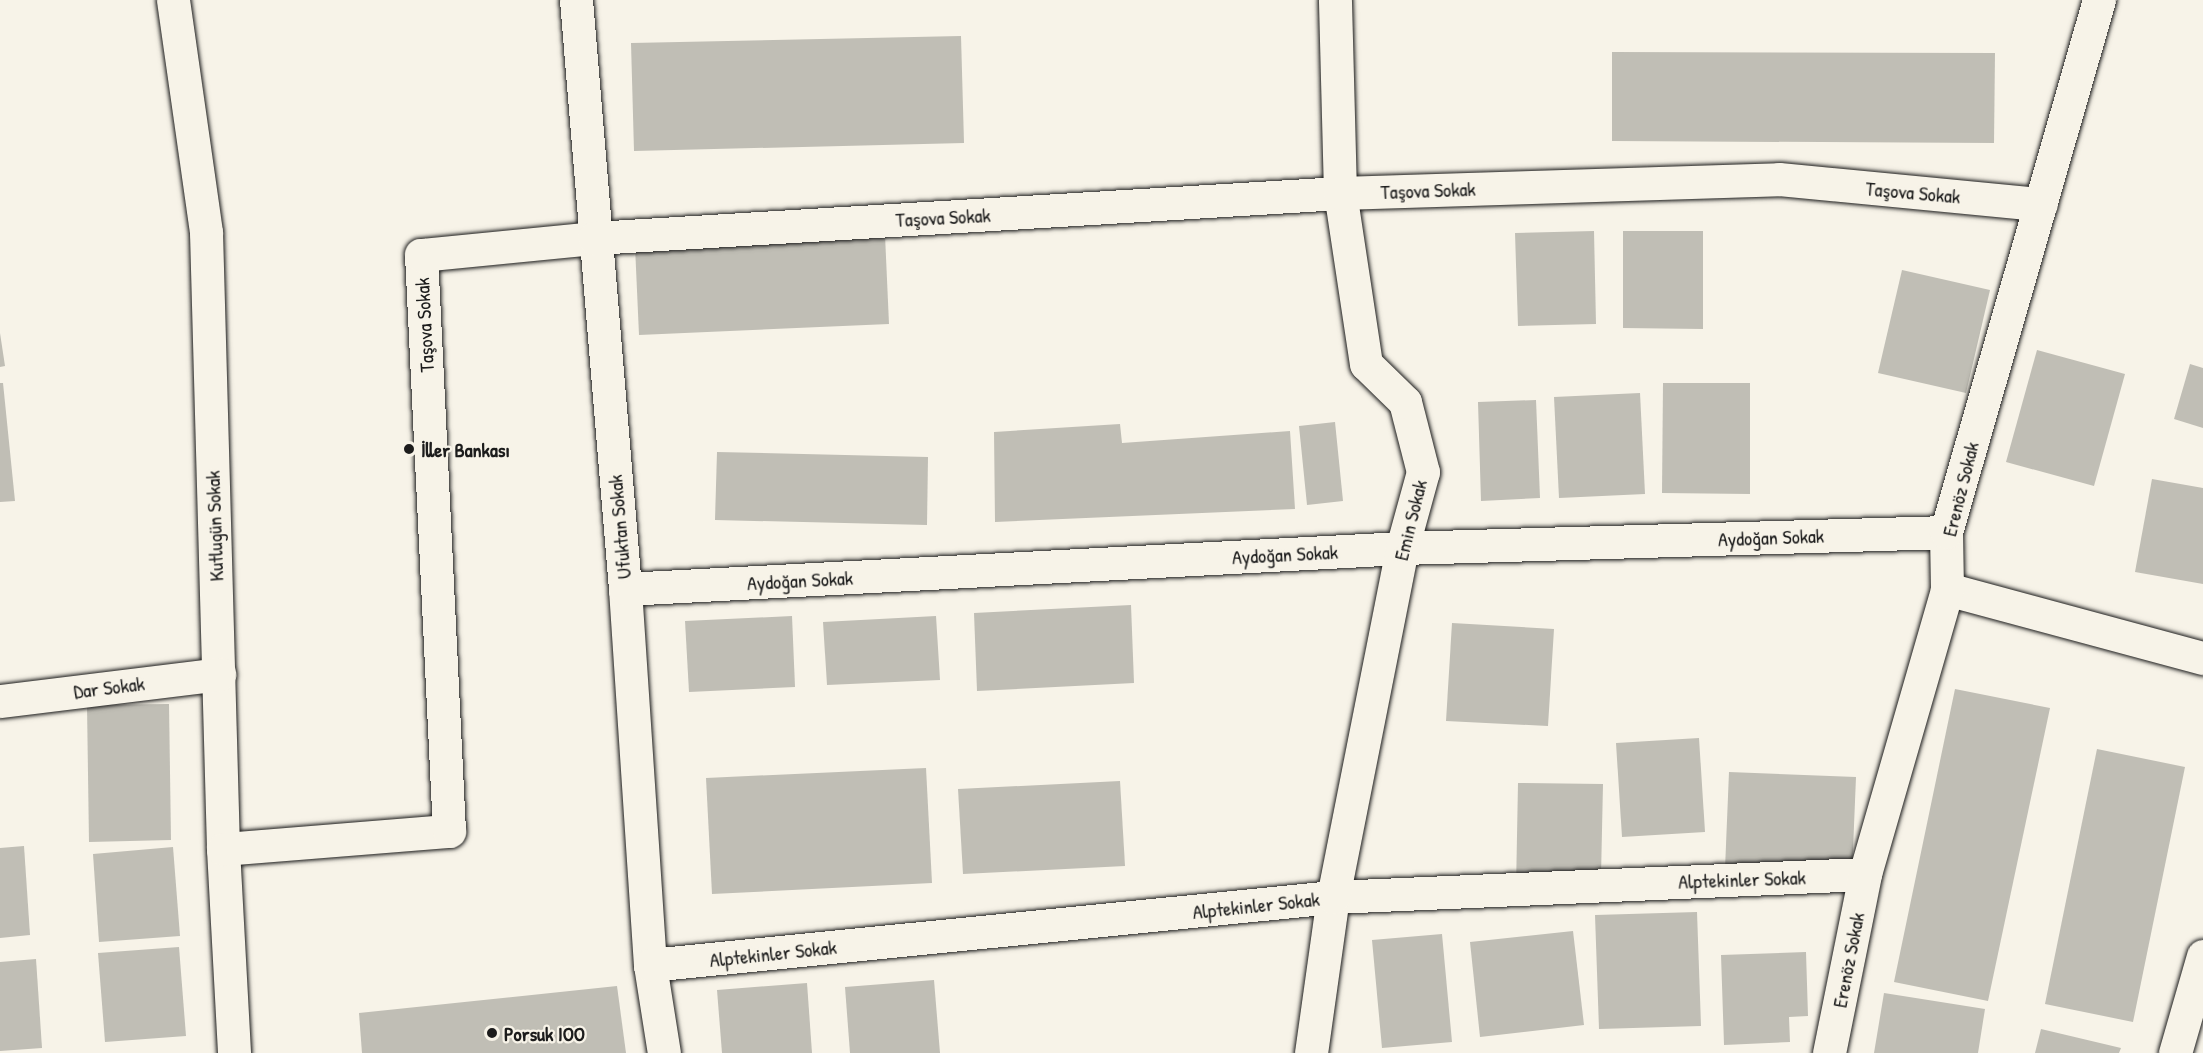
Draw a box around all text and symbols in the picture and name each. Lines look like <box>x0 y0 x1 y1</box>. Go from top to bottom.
street label: Taşova Sokak <box>1380 176 1476 204</box>
street label: Taşova Sokak <box>1865 176 1961 208</box>
street label: Taşova Sokak <box>895 203 991 231</box>
street label: Taşova Sokak <box>410 277 438 373</box>
place label: İller Bankası <box>421 437 510 461</box>
street label: Erenöz Sokak <box>1937 439 1983 539</box>
marker: İller Bankası <box>402 442 416 456</box>
street label: Kutlugün Sokak <box>200 470 228 582</box>
street label: Ufuktan Sokak <box>602 474 636 580</box>
street label: Emin Sokak <box>1388 477 1432 563</box>
street label: Aydoğan Sokak <box>1718 523 1824 551</box>
street label: Aydoğan Sokak <box>1231 539 1339 569</box>
street label: Aydoğan Sokak <box>746 565 854 595</box>
street label: Dar Sokak <box>72 671 146 703</box>
street label: Alptekinler Sokak <box>1678 865 1806 893</box>
street label: Alptekinler Sokak <box>1191 886 1321 924</box>
street label: Erenöz Sokak <box>1827 910 1869 1010</box>
street label: Alptekinler Sokak <box>708 934 838 972</box>
place label: Porsuk IOO <box>504 1021 585 1045</box>
marker: Porsuk IOO <box>485 1026 499 1040</box>

